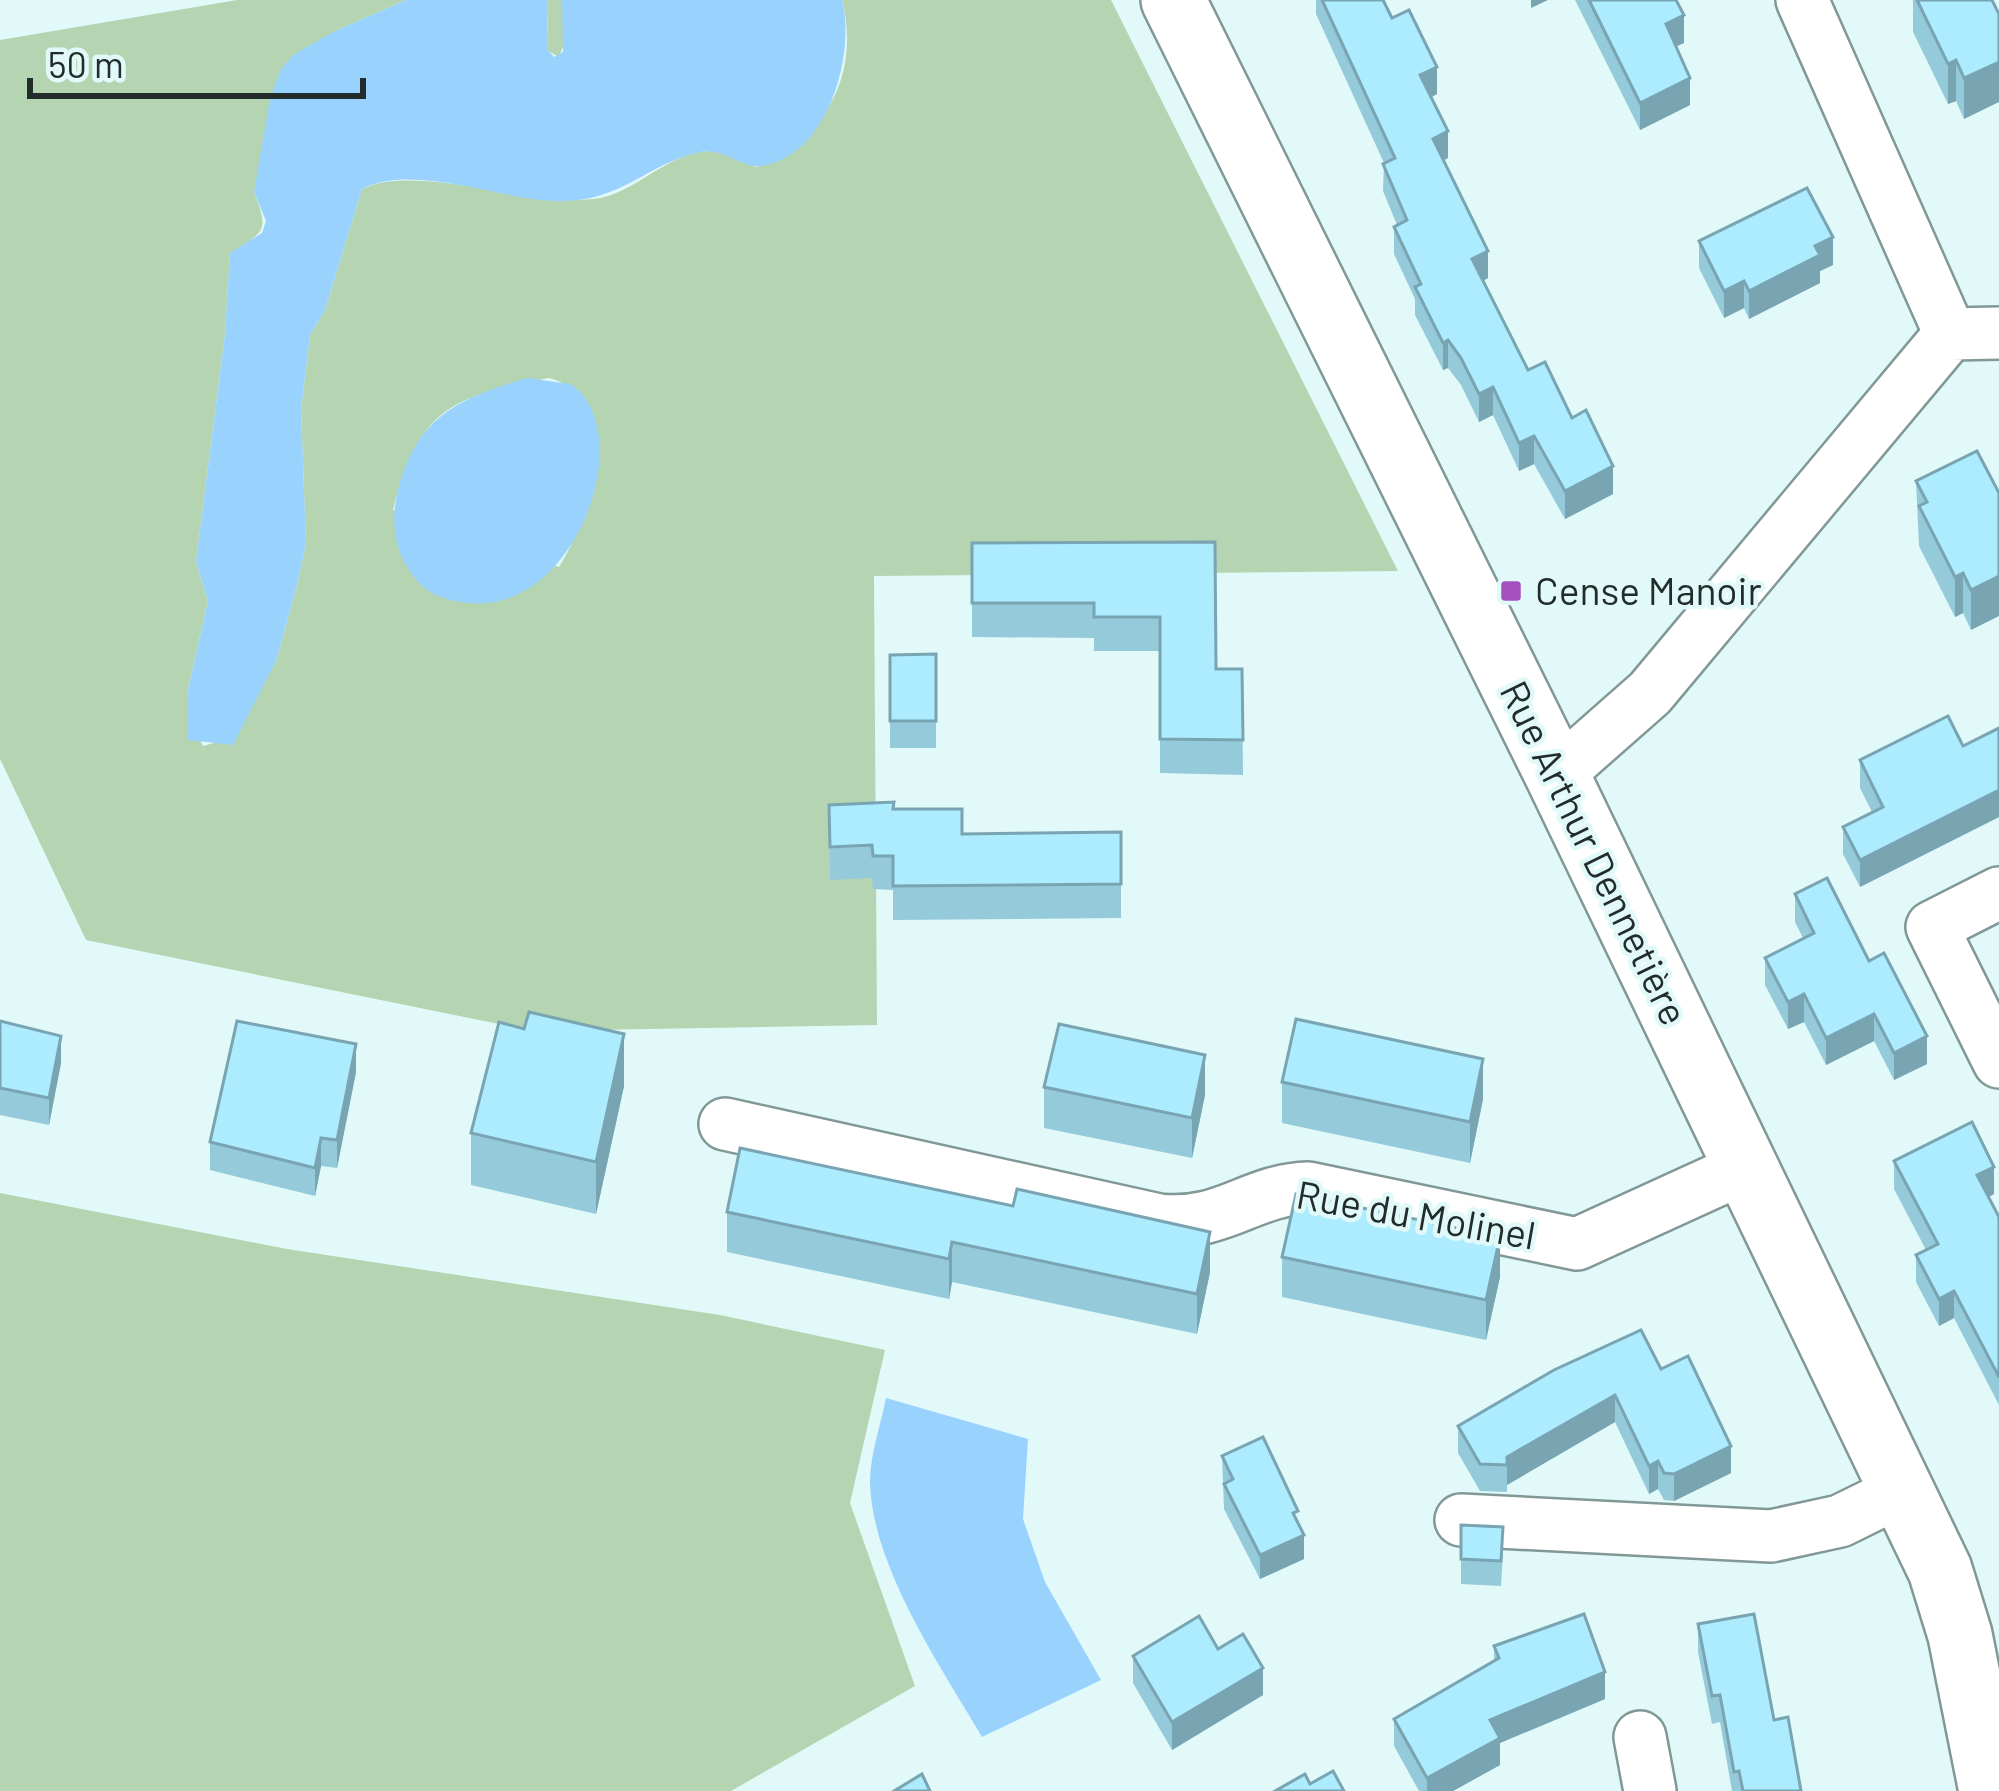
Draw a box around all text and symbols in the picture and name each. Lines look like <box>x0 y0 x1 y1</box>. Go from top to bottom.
scale bar <box>30 24 363 98</box>
text: 50 m <box>48 42 124 85</box>
place label: Cense Manoir <box>1535 566 1762 613</box>
marker: Cense Manoir <box>1498 578 1524 604</box>
street label: Rue Arthur Dennetière <box>1492 673 1699 1032</box>
street label: Rue du Molinel <box>1293 1169 1539 1258</box>

